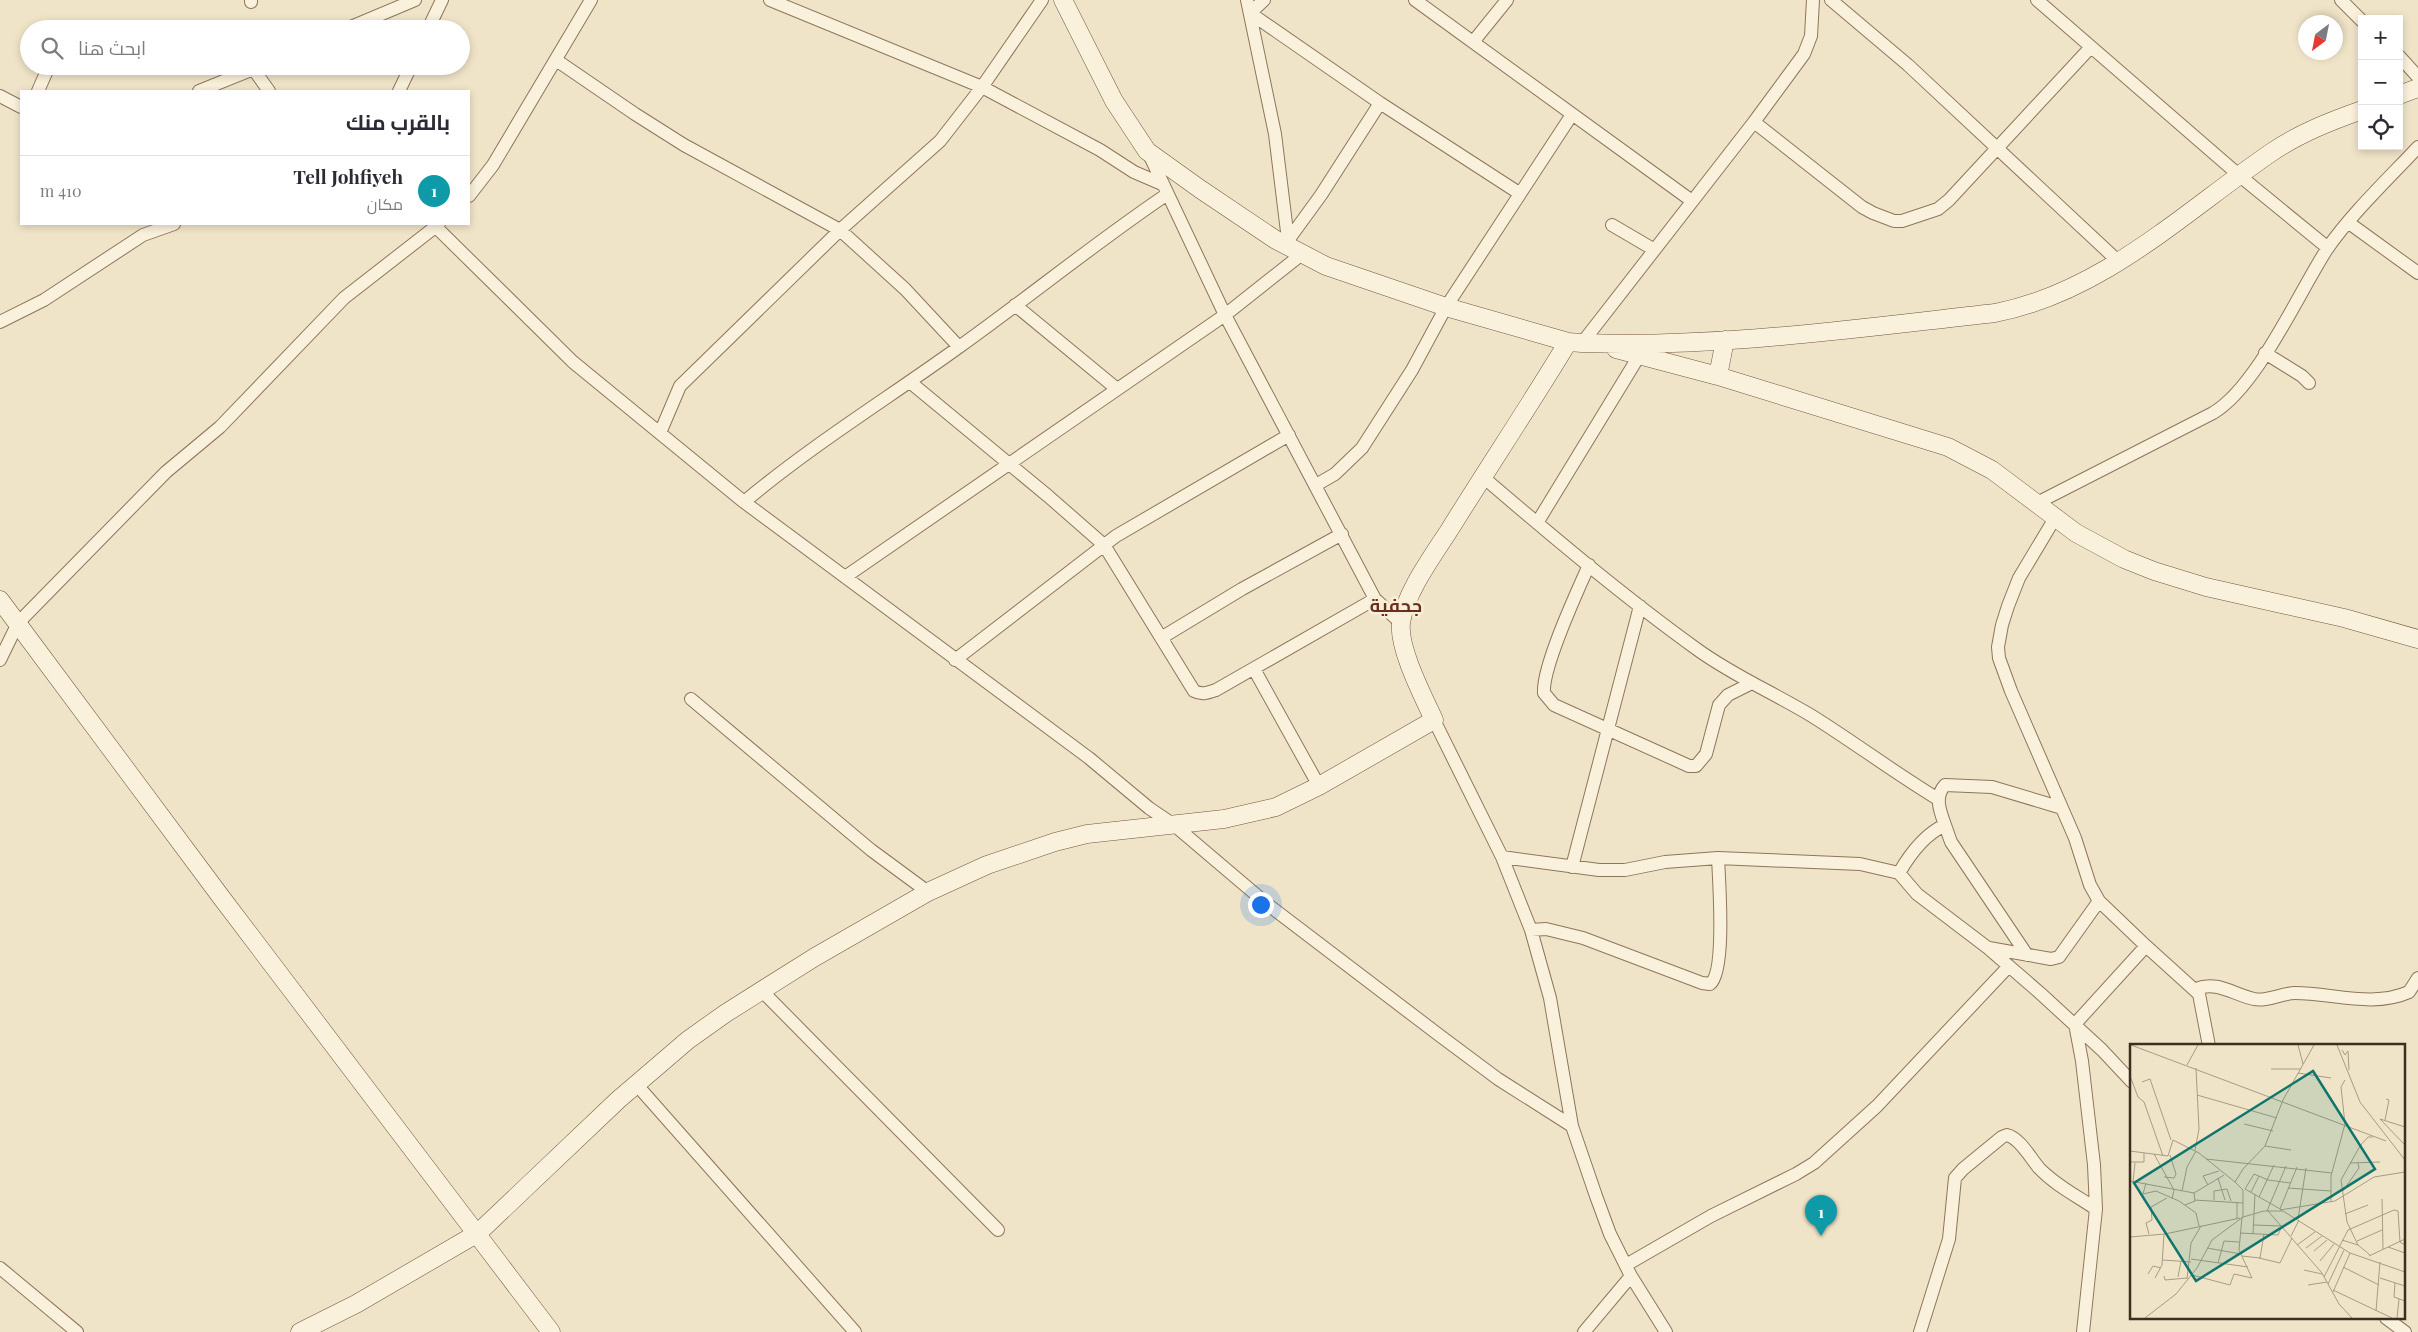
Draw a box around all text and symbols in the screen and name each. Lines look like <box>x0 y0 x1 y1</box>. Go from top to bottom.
north arrow <box>2298 15 2343 60</box>
map controls <box>2358 15 2403 150</box>
button: + <box>2358 15 2403 60</box>
search box <box>20 20 470 75</box>
icon: search <box>38 34 66 62</box>
text: ابحث هنا <box>78 34 146 60</box>
button: − <box>2358 60 2403 105</box>
button: locate <box>2358 105 2403 150</box>
text: بالقرب منك <box>346 107 450 135</box>
text: Tell Johfiyeh <box>293 163 403 189</box>
text: 410 m <box>40 180 82 201</box>
text: 1 <box>431 180 437 201</box>
text: مكان <box>367 193 403 214</box>
district label: جحفية <box>1370 593 1422 617</box>
your location <box>1248 892 1274 918</box>
inset map <box>2130 1044 2406 1320</box>
pin: 1 <box>1805 1195 1837 1236</box>

